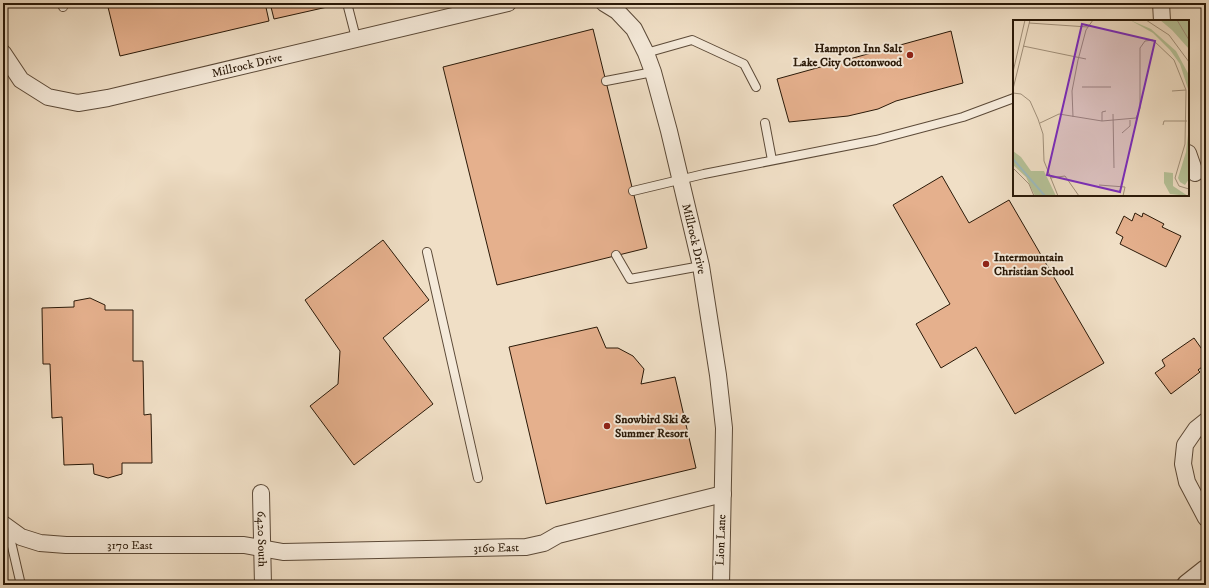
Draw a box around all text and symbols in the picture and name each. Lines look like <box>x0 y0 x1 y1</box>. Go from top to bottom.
inset map <box>1013 20 1189 196</box>
place label: Hampton Inn Salt Lake City Cottonwood <box>793 41 903 70</box>
street label: Millrock Drive <box>210 49 284 81</box>
marker: Hampton Inn Salt Lake City Cottonwood <box>905 50 915 60</box>
street label: Millrock Drive <box>679 202 710 275</box>
place label: Intermountain Christian School <box>994 250 1074 279</box>
marker: Intermountain Christian School <box>981 259 991 269</box>
place label: Snowbird Ski & Summer Resort <box>615 412 691 441</box>
marker: Snowbird Ski & Summer Resort <box>602 421 612 431</box>
street label: 6420 South <box>254 511 270 568</box>
street label: Lion Lane <box>713 514 729 566</box>
street label: 3170 East <box>107 538 153 553</box>
street label: 3160 East <box>473 540 519 556</box>

